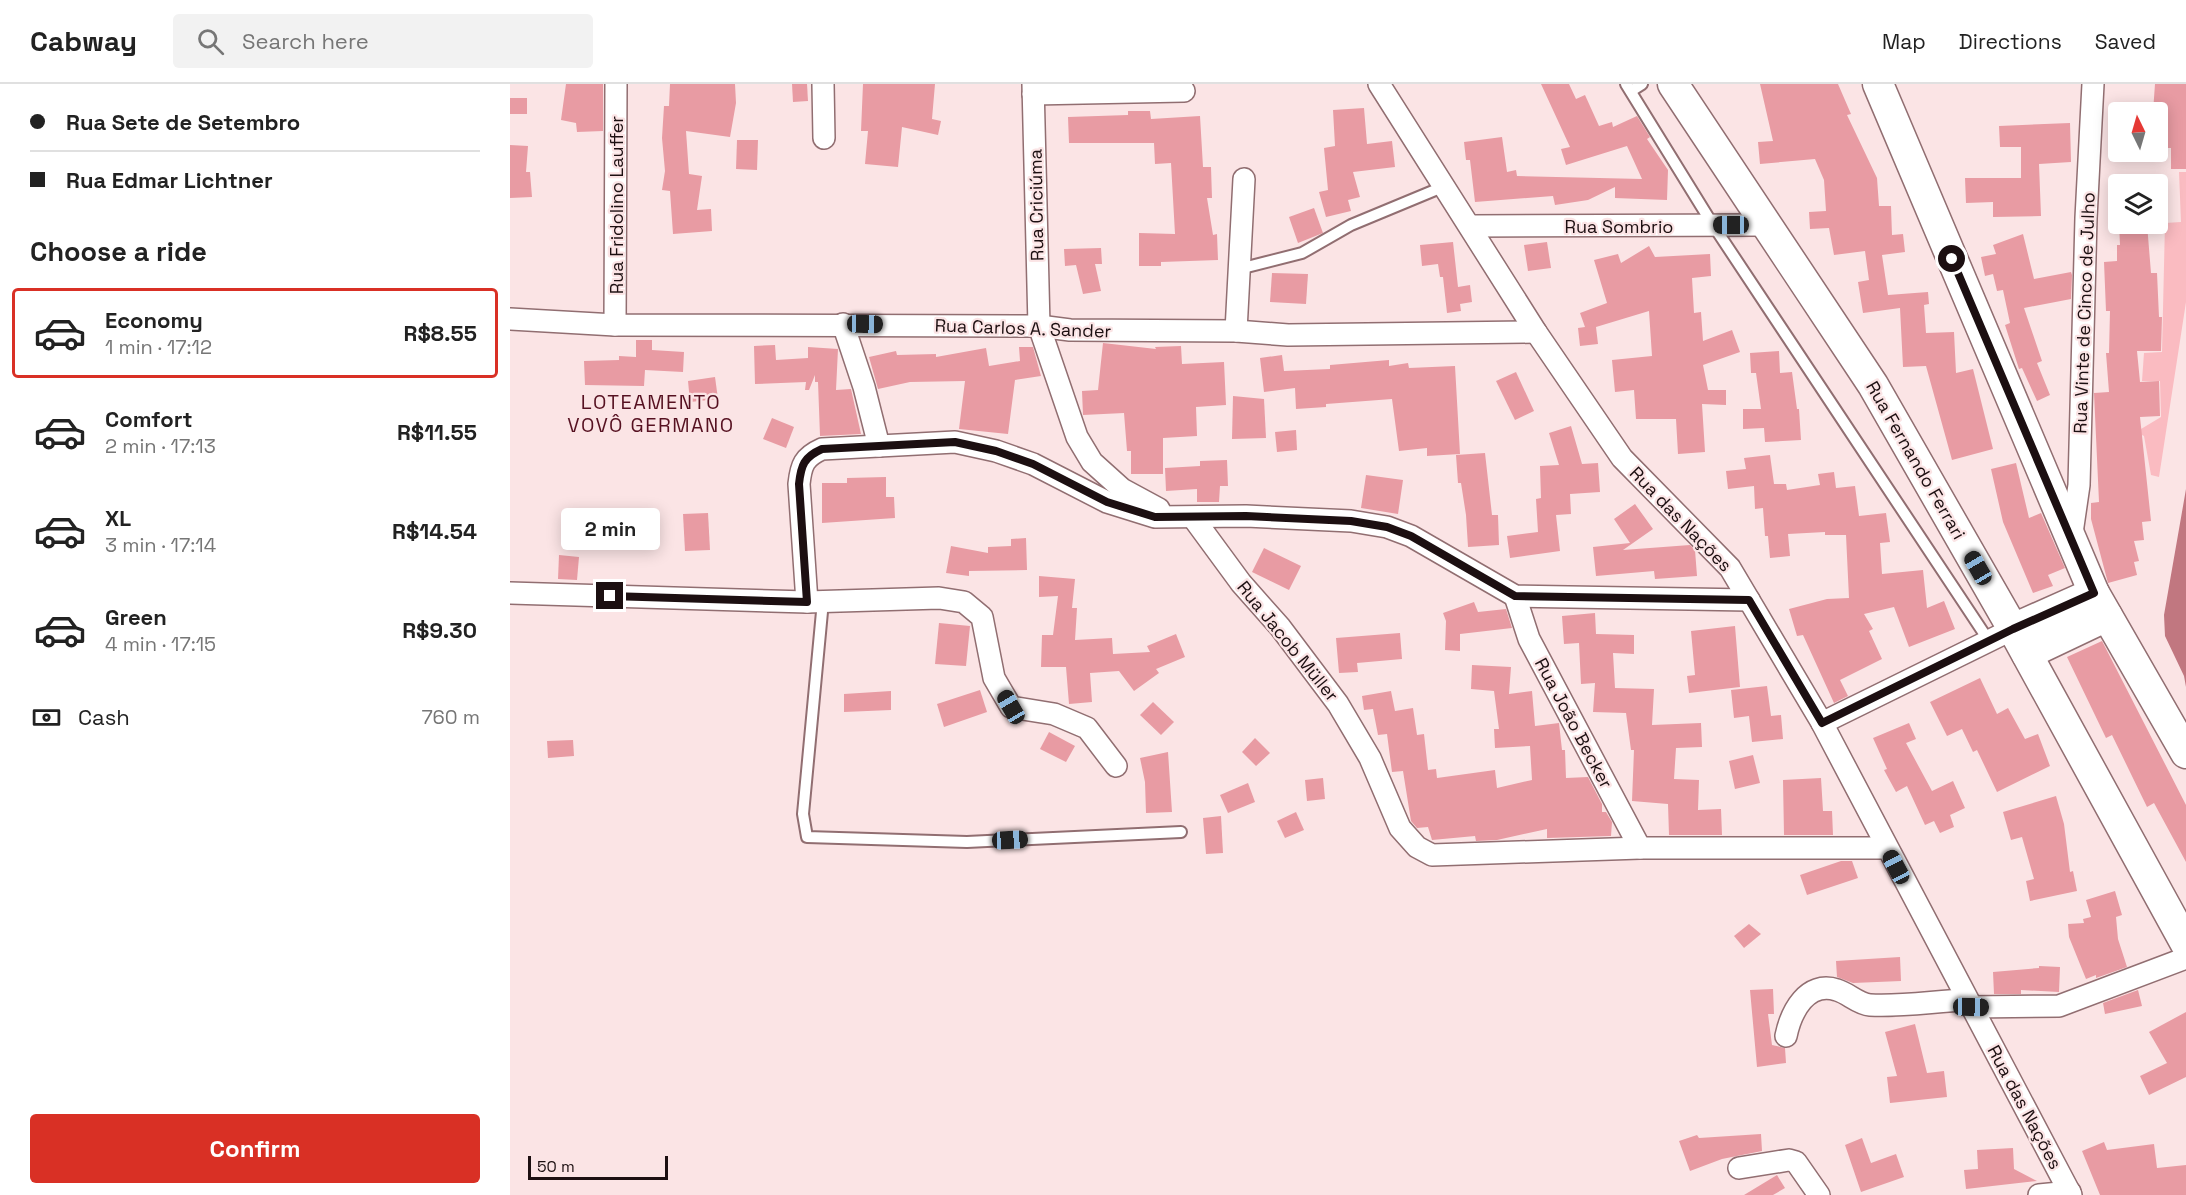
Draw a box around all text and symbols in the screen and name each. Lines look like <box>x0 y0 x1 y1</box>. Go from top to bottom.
search box <box>173 14 593 68</box>
text: Cabway <box>30 23 137 59</box>
icon: search <box>194 25 227 58</box>
text: Search here <box>242 27 369 55</box>
text: Map <box>1882 28 1926 55</box>
text: Directions <box>1959 28 2062 55</box>
text: Saved <box>2095 28 2156 55</box>
north arrow <box>2108 102 2168 162</box>
map controls <box>2108 102 2168 234</box>
text: Rua Sete de Setembro <box>66 108 300 136</box>
street label: Rua Fridolino Lauffer <box>605 116 628 294</box>
street label: Rua Criciúma <box>1024 149 1048 261</box>
text: Rua Edmar Lichtner <box>66 166 273 194</box>
button: layers <box>2108 174 2168 234</box>
street label: Rua Vinte de Cinco de Julho <box>2068 192 2100 434</box>
street label: Rua Sombrio <box>1565 215 1673 238</box>
car <box>1713 216 1749 234</box>
text: Choose a ride <box>30 234 207 269</box>
route start <box>1938 245 1965 272</box>
icon: car <box>33 306 87 360</box>
text: Economy <box>105 306 203 334</box>
street label: Rua Carlos A. Sander <box>934 313 1112 343</box>
car <box>847 315 883 333</box>
text: R$8.55 <box>404 319 477 347</box>
text: 1 min · 17:12 <box>105 334 212 360</box>
street label: Rua Fernando Ferrari <box>1861 377 1971 543</box>
district label: LOTEAMENTO VOVÔ GERMANO <box>567 389 735 438</box>
icon: car <box>33 405 87 459</box>
text: Comfort <box>105 405 193 433</box>
text: R$11.55 <box>397 418 477 446</box>
text: 2 min · 17:13 <box>105 433 216 459</box>
street label: Rua das Nações <box>1625 462 1737 576</box>
icon: car <box>33 504 87 558</box>
text: XL <box>105 504 131 532</box>
callout: 2 min <box>561 509 660 551</box>
text: 2 min <box>585 516 636 542</box>
text: R$14.54 <box>392 517 477 545</box>
text: 3 min · 17:14 <box>105 532 216 558</box>
car <box>1961 548 1995 588</box>
street label: Rua Jacob Müller <box>1232 576 1344 706</box>
route end <box>596 582 623 609</box>
icon: car <box>33 603 87 657</box>
text: Green <box>105 603 167 631</box>
text: R$9.30 <box>402 616 477 644</box>
text: 4 min · 17:15 <box>105 631 216 657</box>
street label: Rua João Becker <box>1530 654 1618 792</box>
car <box>994 687 1028 727</box>
icon: cash <box>30 701 63 734</box>
text: Cash <box>78 703 130 731</box>
text: 760 m <box>421 704 480 730</box>
car <box>992 830 1028 850</box>
car <box>1880 847 1912 887</box>
car <box>1953 998 1989 1016</box>
street label: Rua das Nações <box>1983 1041 2067 1173</box>
button: Confirm <box>30 1114 480 1183</box>
scale bar <box>528 1153 668 1180</box>
text: 50 m <box>537 1156 575 1177</box>

